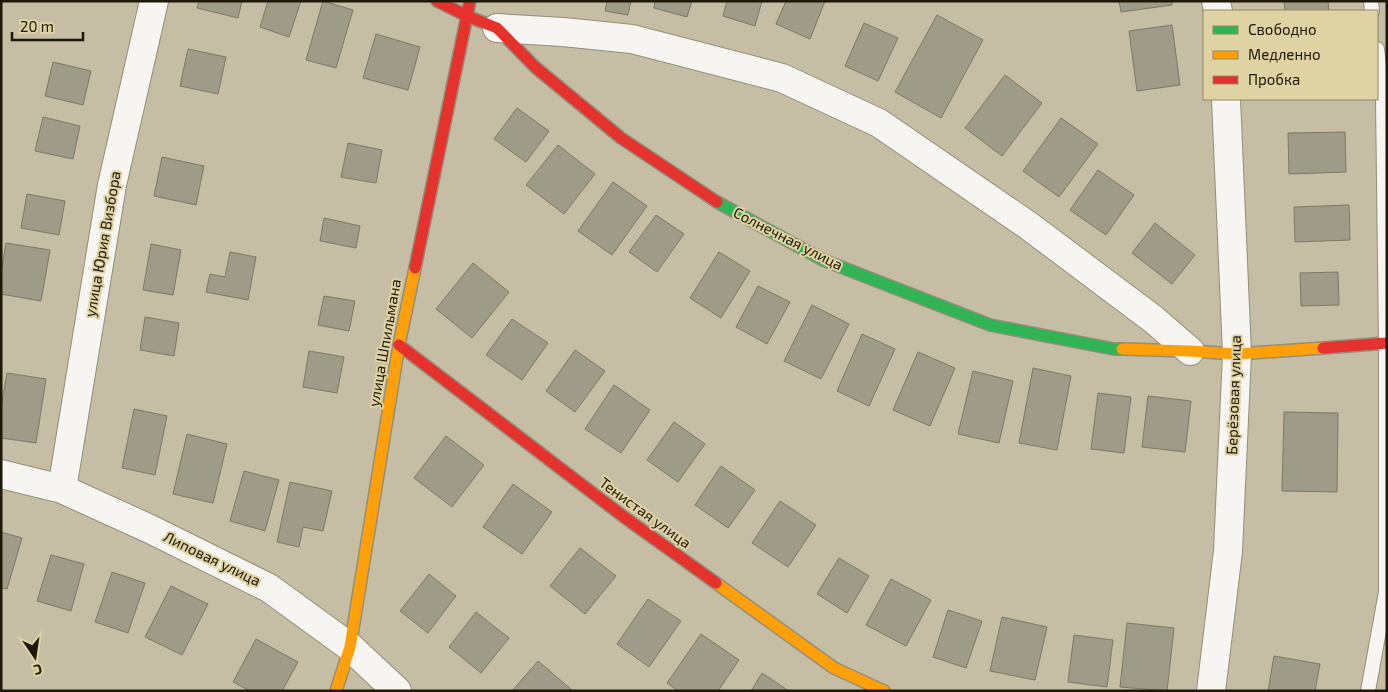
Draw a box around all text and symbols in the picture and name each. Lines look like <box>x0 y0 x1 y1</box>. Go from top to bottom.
scale bar <box>12 10 84 42</box>
legend <box>1203 10 1378 100</box>
text: 20 m <box>20 17 54 35</box>
text: Свободно <box>1248 20 1317 38</box>
text: Медленно <box>1248 45 1321 63</box>
text: Пробка <box>1248 70 1300 88</box>
street label: улица Юрия Визбора <box>80 169 125 318</box>
street label: Солнечная улица <box>730 203 846 274</box>
street label: улица Шпильмана <box>364 278 405 408</box>
street label: Берёзовая улица <box>1222 335 1245 455</box>
street label: Тенистая улица <box>596 473 695 552</box>
street label: Липовая улица <box>161 527 264 590</box>
north arrow <box>10 632 60 682</box>
text: С <box>32 661 44 679</box>

